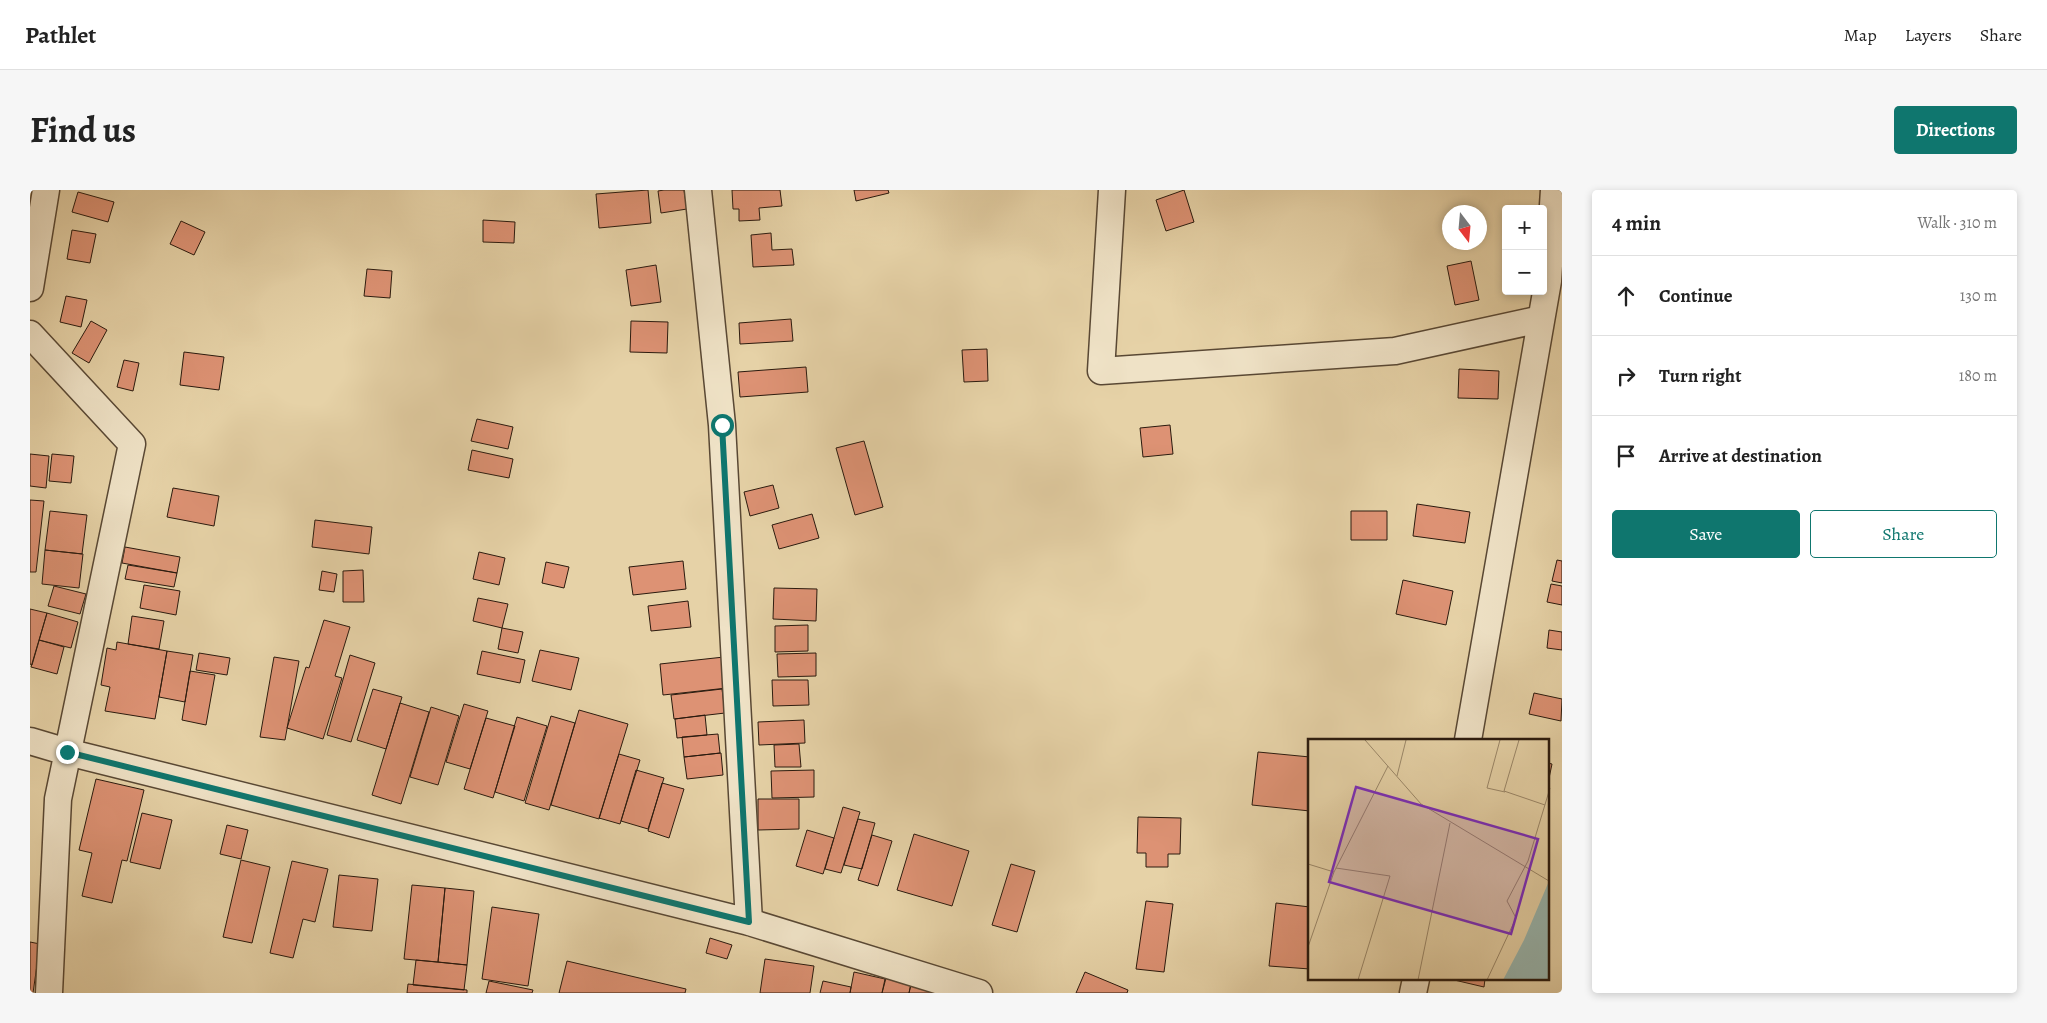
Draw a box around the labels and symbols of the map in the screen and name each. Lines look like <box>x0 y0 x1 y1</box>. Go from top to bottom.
north arrow <box>1442 205 1487 250</box>
route start <box>711 414 734 437</box>
inset map <box>1308 739 1550 980</box>
route end <box>56 741 79 764</box>

